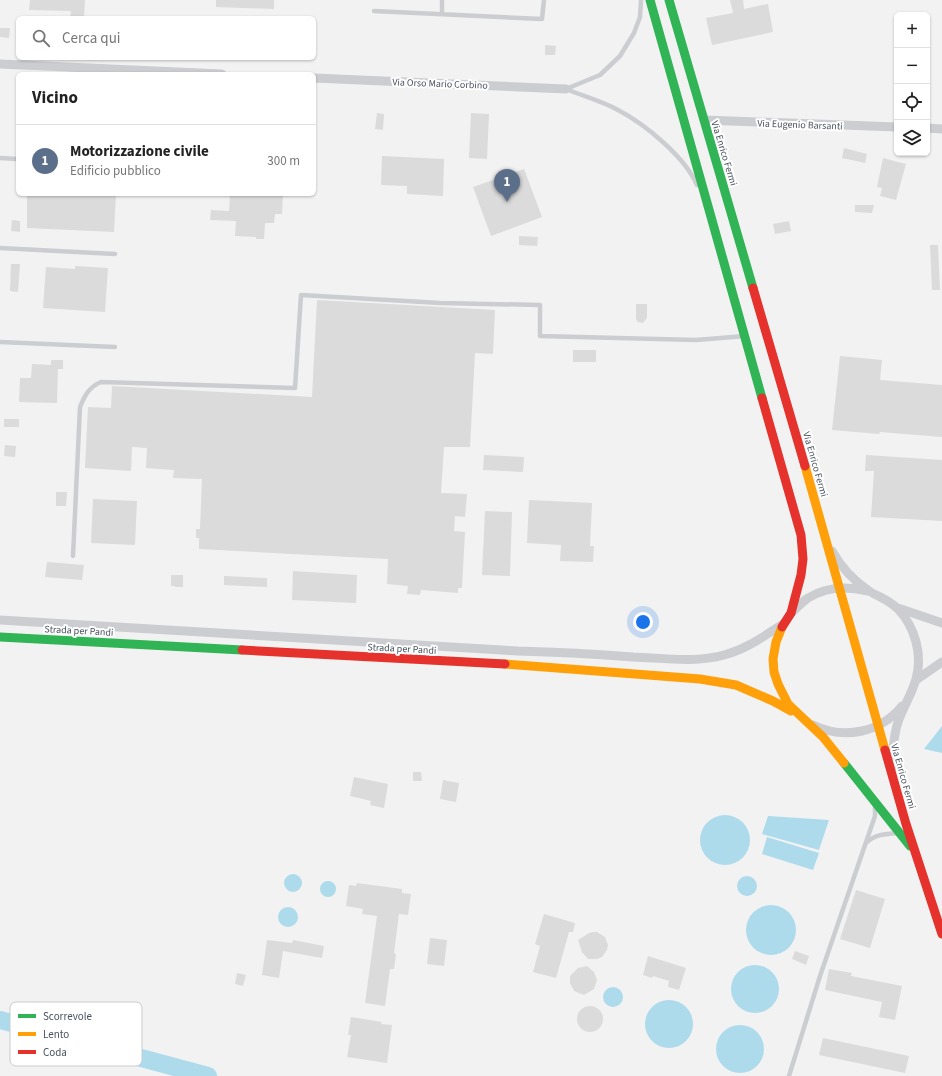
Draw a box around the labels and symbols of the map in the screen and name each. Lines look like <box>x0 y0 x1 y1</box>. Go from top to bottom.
street label: Via Orso Mario Corbino <box>392 75 488 93</box>
street label: Via Eugenio Barsanti <box>757 117 843 133</box>
street label: Via Enrico Fermi <box>708 119 741 187</box>
pin: 1 <box>494 169 520 202</box>
street label: Via Enrico Fermi <box>799 430 831 498</box>
your location <box>633 612 653 632</box>
street label: Strada per Pandi <box>44 622 114 640</box>
street label: Strada per Pandi <box>367 640 437 658</box>
street label: Via Enrico Fermi <box>887 742 919 810</box>
legend <box>10 1002 142 1066</box>
text: Scorrevole <box>43 1009 93 1024</box>
text: Lento <box>43 1027 69 1042</box>
text: Coda <box>43 1045 67 1060</box>

